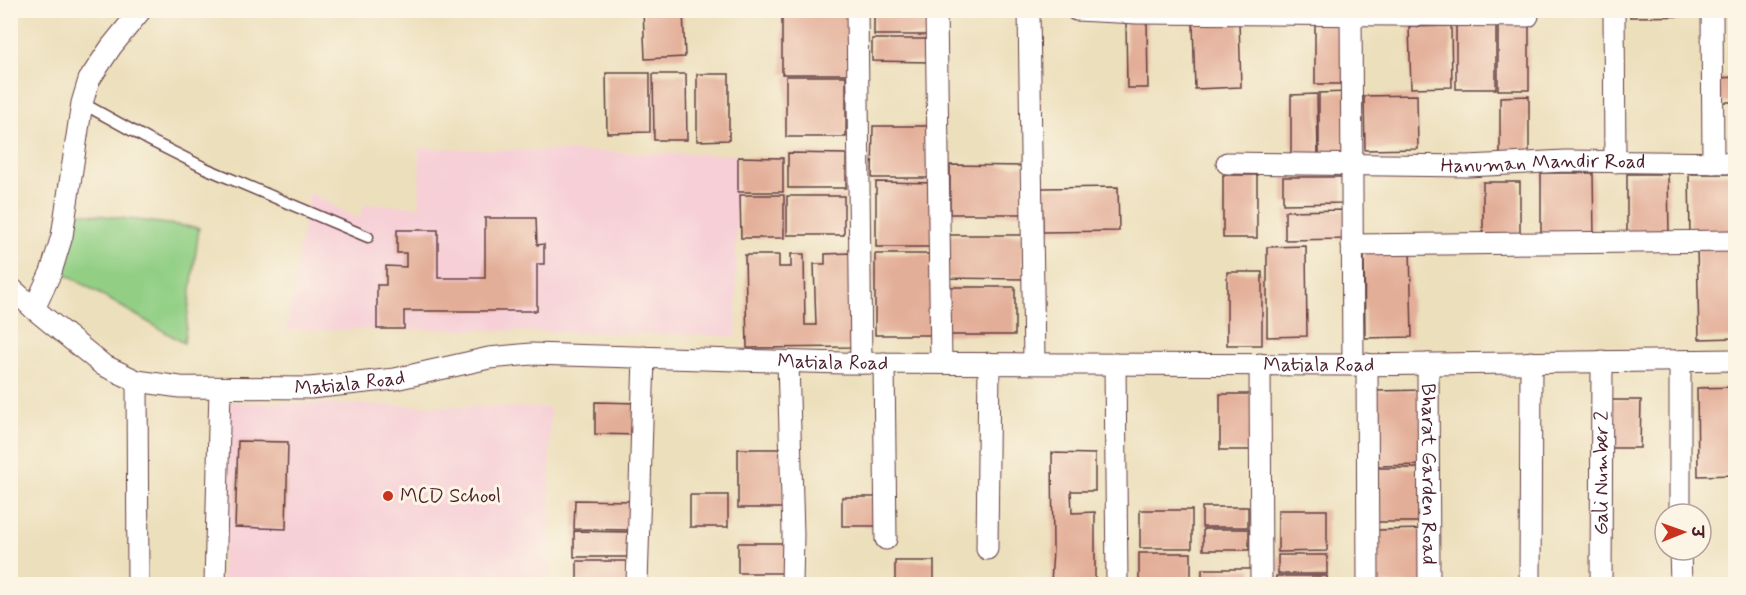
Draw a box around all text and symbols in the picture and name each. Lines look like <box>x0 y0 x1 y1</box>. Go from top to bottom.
street label: Hanuman Mandir Road <box>1440 147 1645 180</box>
street label: Matiala Road <box>777 348 888 377</box>
street label: Matiala Road <box>1263 351 1374 379</box>
street label: Matiala Road <box>294 364 408 402</box>
street label: Bharat Garden Road <box>1415 383 1442 565</box>
street label: Gali Number 2 <box>1588 411 1615 535</box>
place label: MCD School <box>400 483 501 510</box>
marker: MCD School <box>381 489 395 503</box>
north arrow <box>1653 502 1713 562</box>
text: उ <box>1686 524 1707 539</box>

